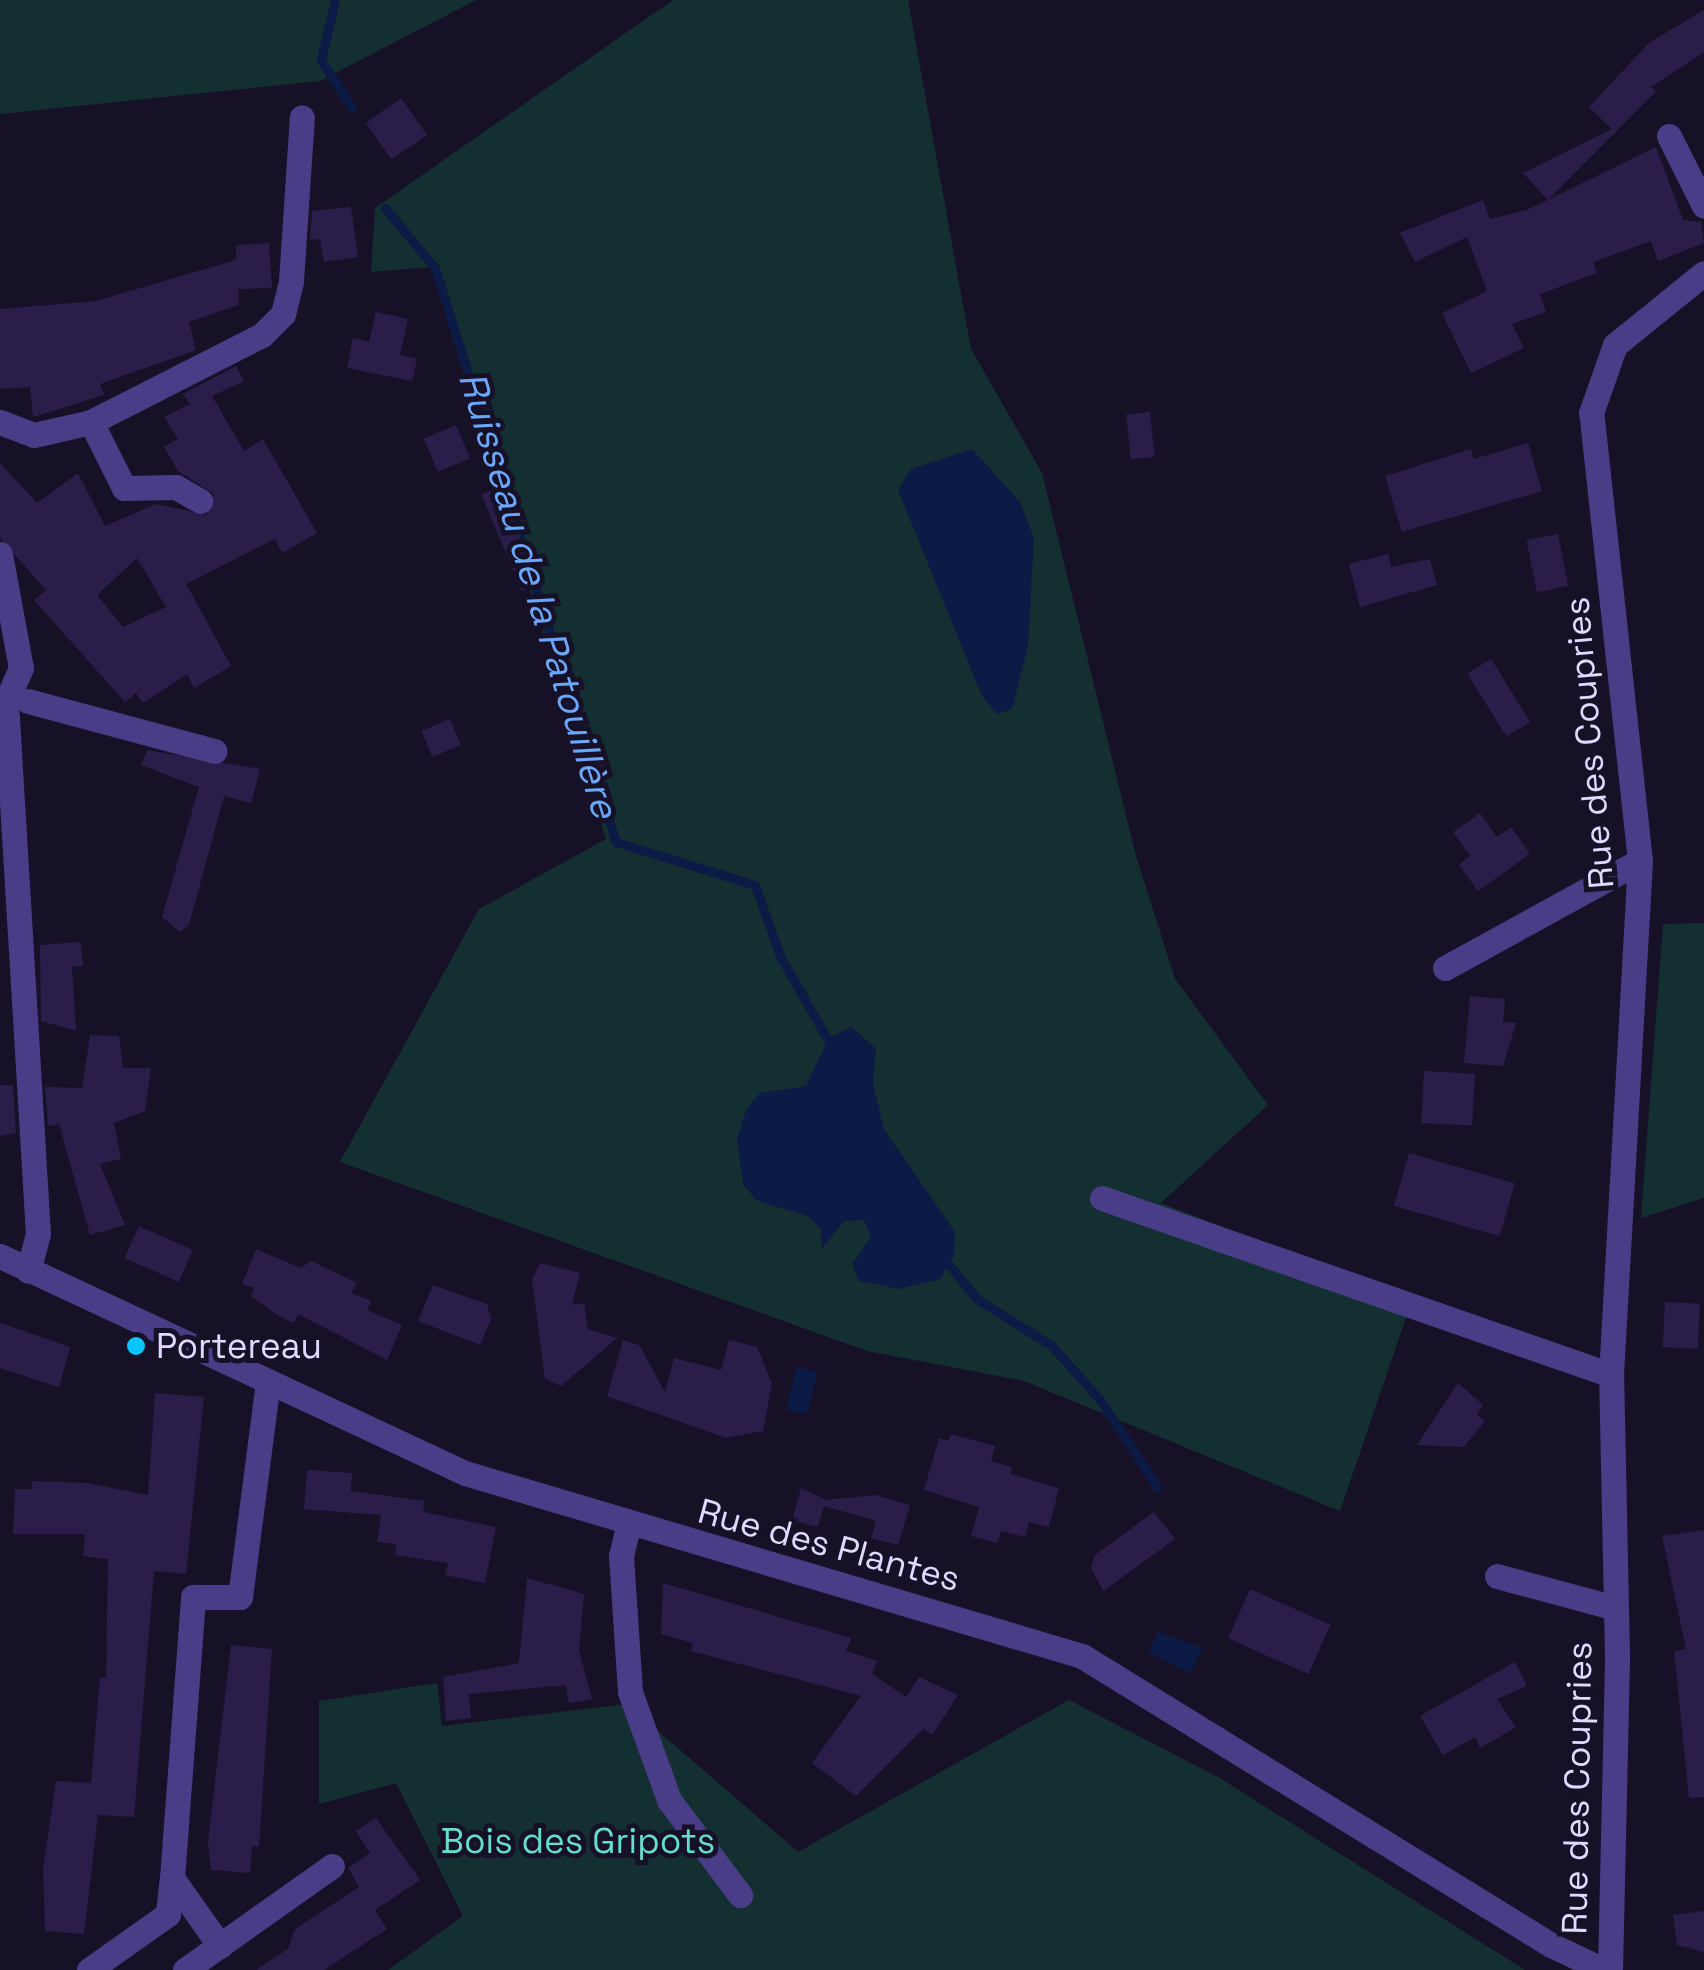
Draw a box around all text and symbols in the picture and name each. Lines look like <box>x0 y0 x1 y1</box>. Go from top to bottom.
water label: Ruisseau de la Patouillère <box>448 366 628 824</box>
street label: Rue des Coupries <box>1555 595 1623 891</box>
place label: Portereau <box>156 1325 322 1367</box>
marker: Portereau <box>125 1335 147 1357</box>
street label: Rue des Plantes <box>694 1490 964 1600</box>
street label: Rue des Coupries <box>1553 1641 1601 1935</box>
park label: Bois des Gripots <box>441 1820 715 1862</box>

